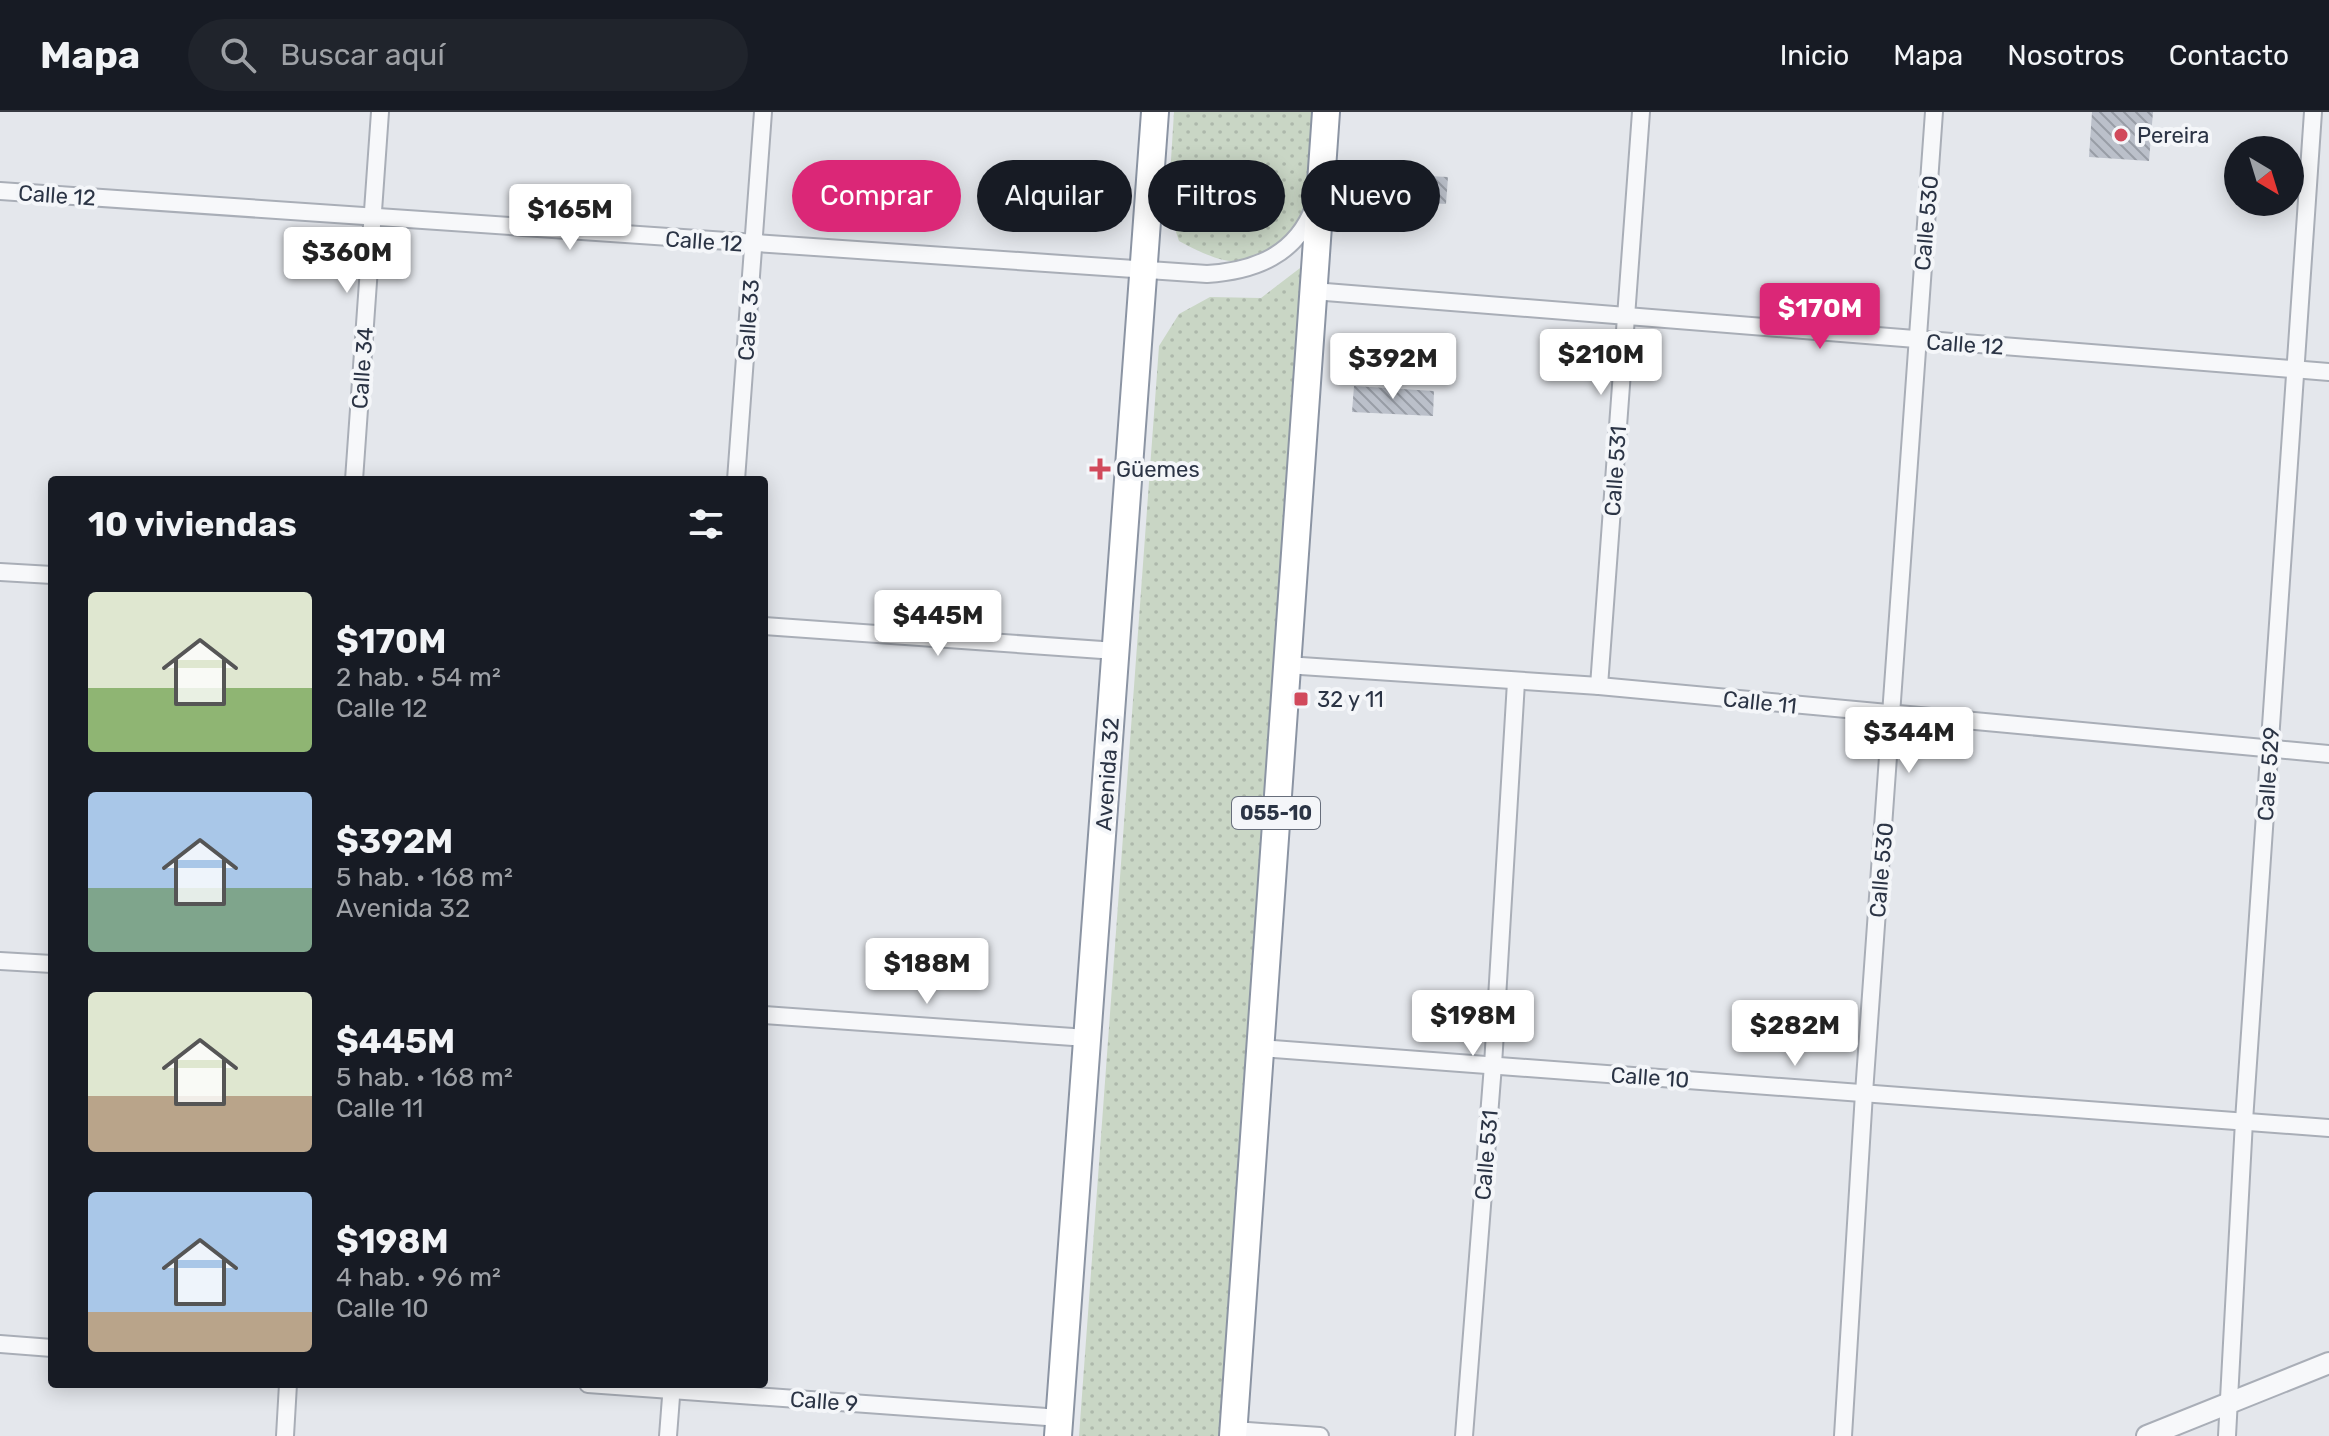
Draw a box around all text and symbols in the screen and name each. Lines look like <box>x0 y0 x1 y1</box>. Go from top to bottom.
search box <box>188 19 748 91</box>
text: Mapa <box>40 32 140 78</box>
icon: search <box>216 33 260 77</box>
text: Buscar aquí <box>280 37 445 73</box>
text: Inicio <box>1780 39 1849 72</box>
text: Mapa <box>1893 39 1963 72</box>
text: Nosotros <box>2007 39 2125 72</box>
text: Contacto <box>2169 39 2289 72</box>
place label: Pereira <box>2137 122 2209 149</box>
marker: Pereira <box>2112 126 2130 144</box>
north arrow <box>2224 136 2304 216</box>
map controls <box>2224 136 2304 216</box>
chip: Comprar <box>792 160 961 232</box>
chip: Alquilar <box>977 160 1132 232</box>
chip: Filtros <box>1148 160 1285 232</box>
chip: Nuevo <box>1301 160 1440 232</box>
street label: Calle 530 <box>1909 174 1944 272</box>
street label: Calle 12 <box>17 179 97 212</box>
pin: $165M <box>514 184 626 252</box>
text: $165M <box>527 194 613 225</box>
street label: Calle 12 <box>664 225 744 258</box>
pin: $360M <box>291 227 403 295</box>
text: $360M <box>302 237 392 268</box>
street label: Calle 33 <box>732 278 765 362</box>
pin: $170M <box>1764 283 1876 351</box>
text: $170M <box>1778 293 1862 324</box>
street label: Calle 34 <box>346 326 379 410</box>
street label: Calle 12 <box>1925 328 2005 361</box>
pin: $210M <box>1545 329 1657 397</box>
pin: $392M <box>1337 333 1449 401</box>
text: $210M <box>1558 339 1644 370</box>
text: $392M <box>1348 343 1438 374</box>
street label: Calle 531 <box>1599 425 1632 517</box>
place label: Güemes <box>1116 456 1200 483</box>
marker: Güemes <box>1091 460 1109 478</box>
icon: filters <box>684 502 728 546</box>
text: 10 viviendas <box>88 504 297 545</box>
pin: $445M <box>882 590 994 658</box>
text: $445M <box>892 600 984 631</box>
text: $170M <box>336 621 446 662</box>
icon: home <box>152 624 248 720</box>
text: 2 hab. · 54 m² <box>336 662 501 693</box>
street label: Calle 11 <box>1722 685 1798 720</box>
place label: 32 y 11 <box>1317 686 1384 713</box>
marker: 32 y 11 <box>1292 690 1310 708</box>
text: Calle 12 <box>336 693 428 724</box>
pin: $344M <box>1853 707 1965 775</box>
street label: Avenida 32 <box>1090 716 1125 832</box>
text: $344M <box>1863 717 1955 748</box>
street label: Calle 529 <box>2252 726 2285 822</box>
road number: 055-10 <box>1232 797 1320 829</box>
text: $392M <box>336 821 453 862</box>
street label: Calle 530 <box>1864 821 1899 919</box>
icon: home <box>152 824 248 920</box>
text: 5 hab. · 168 m² <box>336 862 513 893</box>
text: Avenida 32 <box>336 893 470 924</box>
pin: $188M <box>871 938 983 1006</box>
text: $188M <box>883 948 971 979</box>
pin: $198M <box>1417 990 1529 1058</box>
text: $198M <box>1430 1000 1516 1031</box>
pin: $282M <box>1739 1000 1851 1068</box>
text: $282M <box>1750 1010 1840 1041</box>
text: $445M <box>336 1021 455 1062</box>
icon: home <box>152 1024 248 1120</box>
street label: Calle 10 <box>1610 1061 1690 1094</box>
text: 5 hab. · 168 m² <box>336 1062 513 1093</box>
text: Calle 11 <box>336 1093 424 1124</box>
street label: Calle 531 <box>1469 1109 1504 1201</box>
text: $198M <box>336 1221 449 1262</box>
icon: home <box>152 1224 248 1320</box>
text: 4 hab. · 96 m² <box>336 1262 501 1293</box>
text: Calle 10 <box>336 1293 429 1324</box>
street label: Calle 9 <box>789 1386 859 1417</box>

